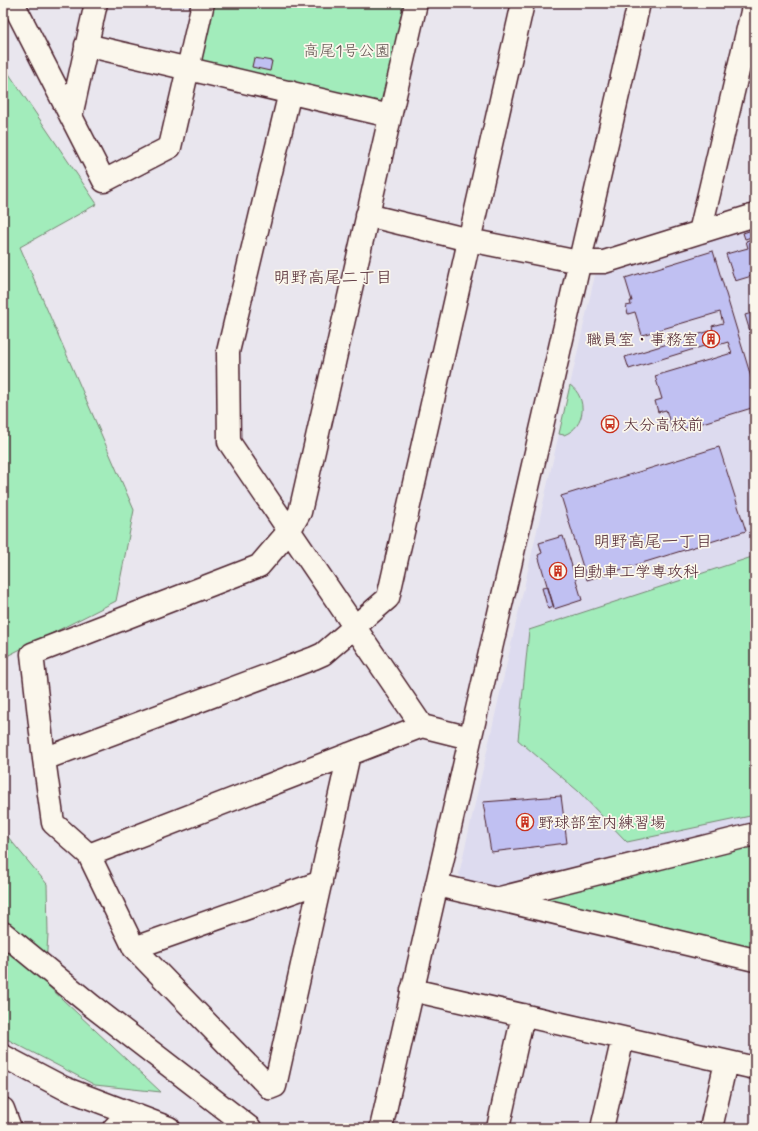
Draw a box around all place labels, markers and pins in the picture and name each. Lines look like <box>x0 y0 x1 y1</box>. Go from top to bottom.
building icon: 職員室・事務室 <box>701 329 721 349</box>
place label: 職員室・事務室 <box>586 330 698 351</box>
bus stop icon: 大分高校前 <box>600 414 620 434</box>
place label: 大分高校前 <box>623 415 703 436</box>
building icon: 自動車工学専攻科 <box>548 561 568 581</box>
place label: 自動車工学専攻科 <box>571 562 699 583</box>
building icon: 野球部室内練習場 <box>515 812 535 832</box>
place label: 野球部室内練習場 <box>538 813 666 834</box>

